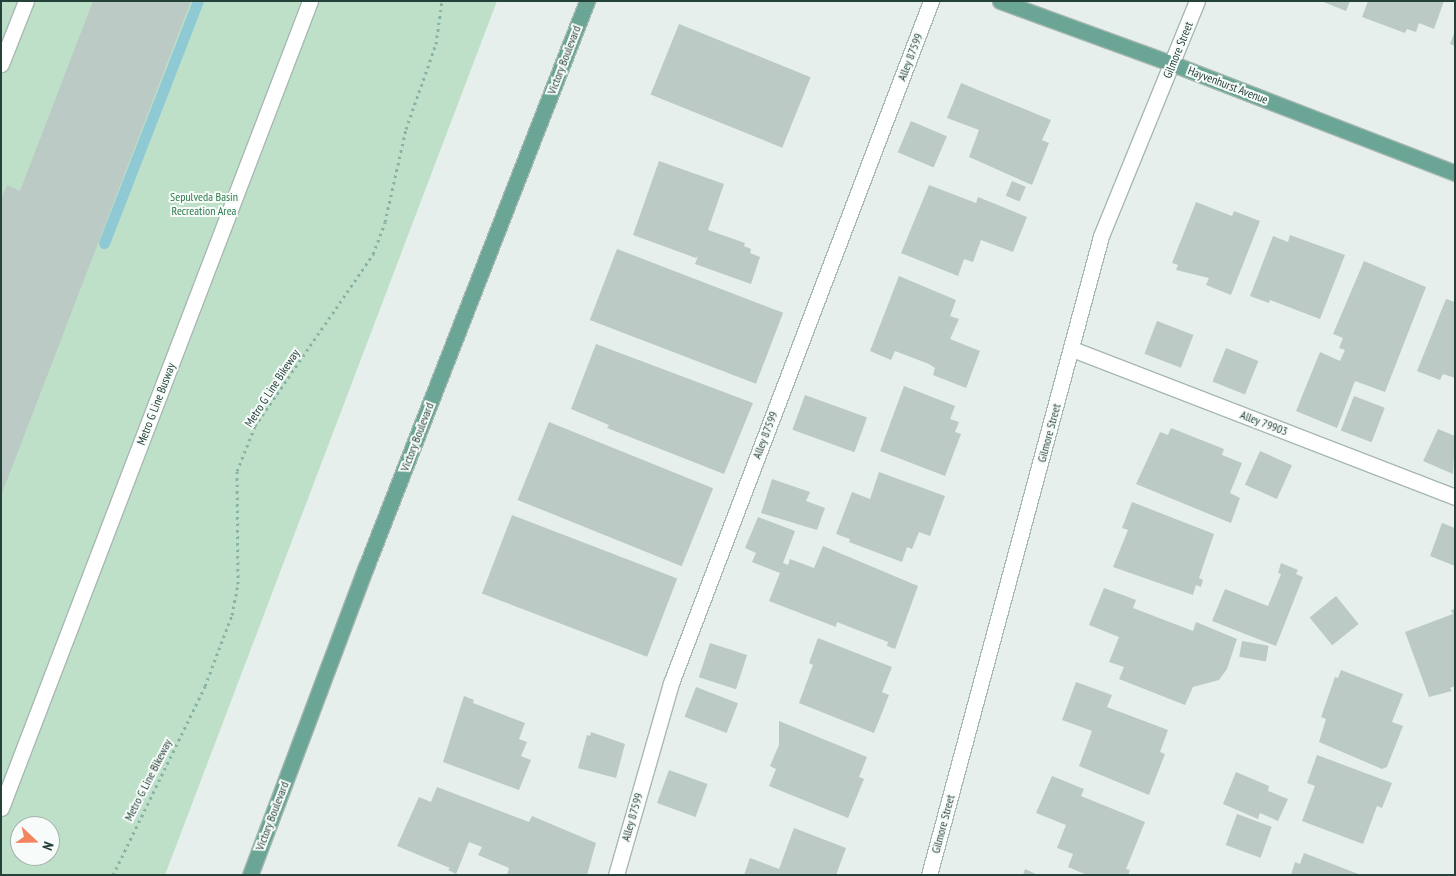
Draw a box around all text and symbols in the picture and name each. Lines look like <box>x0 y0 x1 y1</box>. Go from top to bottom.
street label: Gilmore Street <box>1160 20 1196 80</box>
street label: Victory Boulevard <box>544 23 584 97</box>
street label: Alley 87599 <box>894 31 926 83</box>
street label: Hayvenhurst Avenue <box>1186 63 1270 107</box>
park label: Sepulveda Basin Recreation Area <box>170 190 238 218</box>
street label: Metro G Line Bikeway <box>242 346 302 430</box>
street label: Metro G Line Busway <box>134 361 178 447</box>
street label: Victory Boulevard <box>397 400 437 474</box>
street label: Gilmore Street <box>1034 402 1064 464</box>
street label: Alley 79903 <box>1238 407 1290 439</box>
street label: Alley 87599 <box>749 409 781 461</box>
street label: Metro G Line Bikeway <box>121 737 175 823</box>
street label: Victory Boulevard <box>252 779 292 853</box>
street label: Alley 87599 <box>618 791 646 843</box>
street label: Gilmore Street <box>928 793 958 855</box>
north arrow <box>10 816 60 866</box>
text: N <box>38 839 58 853</box>

